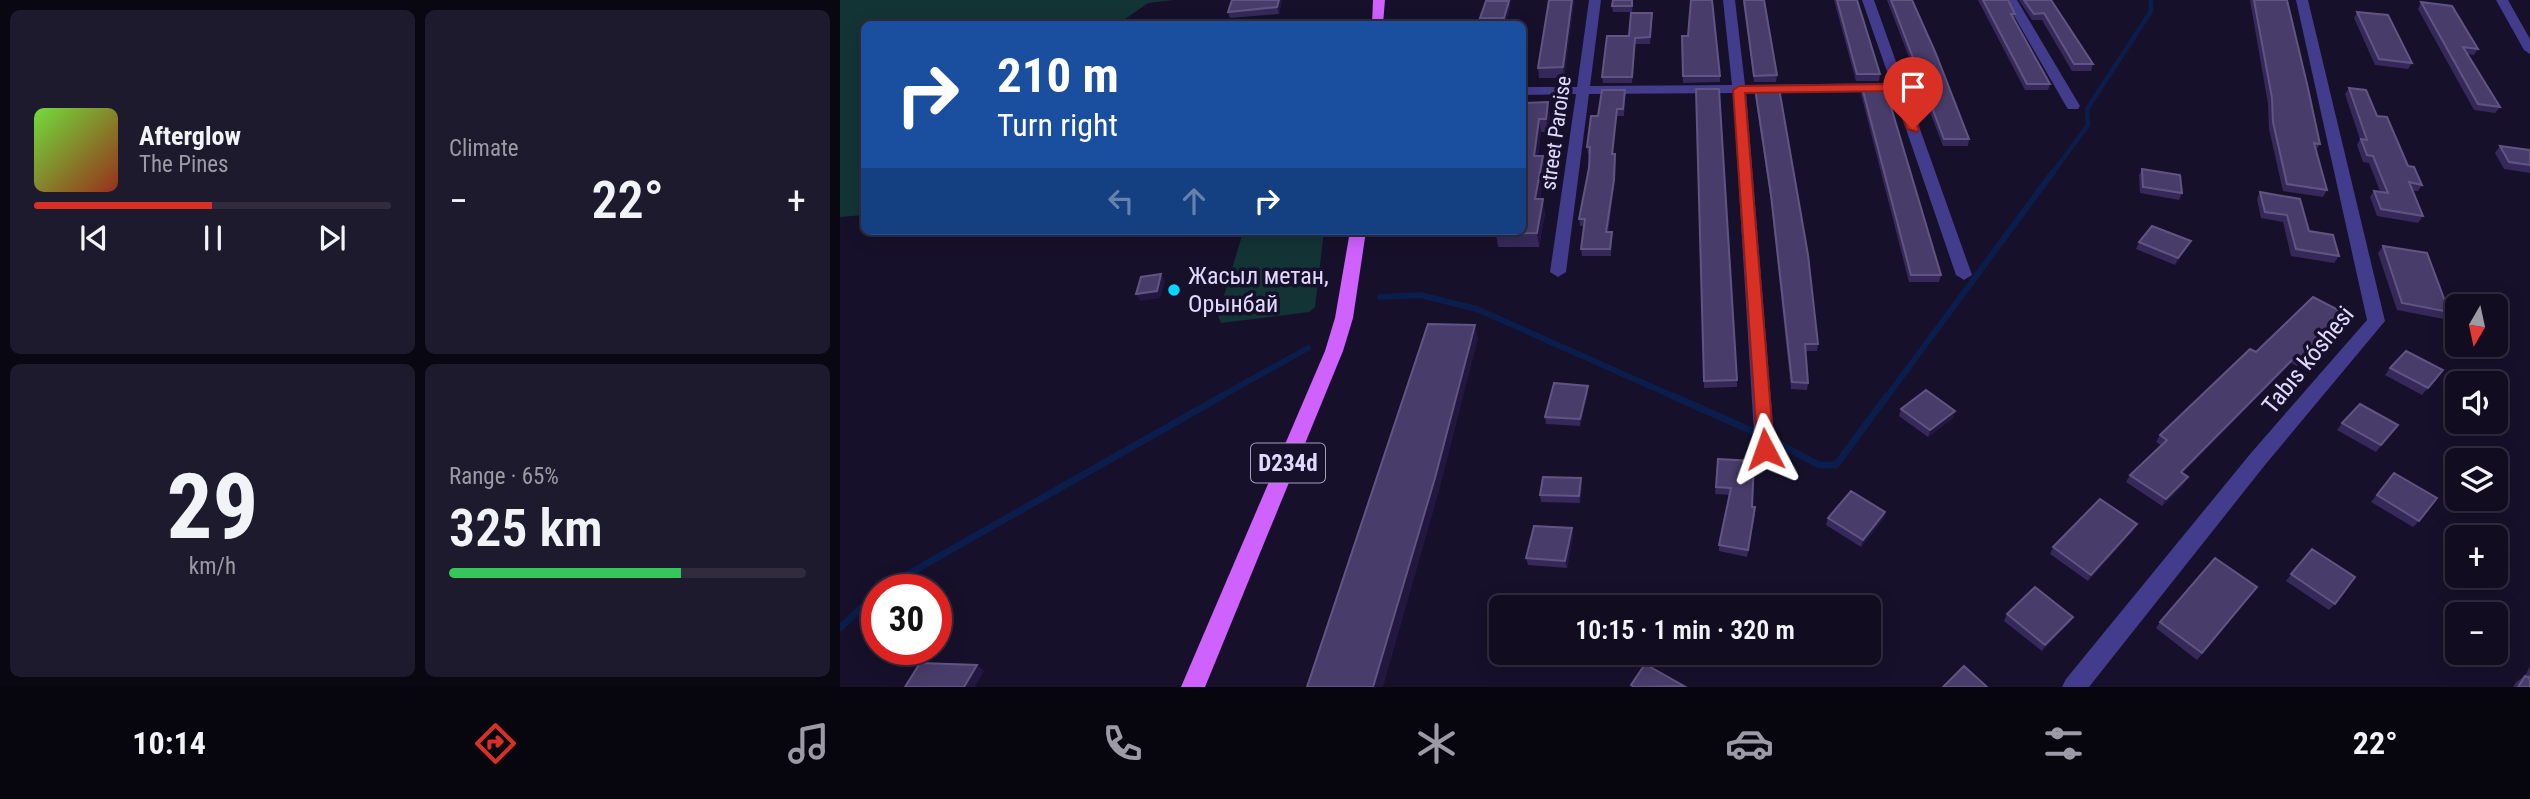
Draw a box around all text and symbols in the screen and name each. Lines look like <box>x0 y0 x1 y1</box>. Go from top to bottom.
text: 210 m <box>997 47 1119 104</box>
icon: right <box>882 49 973 140</box>
pin <box>1883 57 1943 129</box>
icon: arrive <box>1894 68 1932 106</box>
street label: street Paroise <box>1536 74 1576 192</box>
text: Turn right <box>997 106 1118 144</box>
text: Afterglow <box>139 121 241 151</box>
text: Climate <box>449 135 519 162</box>
text: The Pines <box>139 151 229 178</box>
text: 22° <box>591 170 664 231</box>
text: − <box>449 179 468 223</box>
text: + <box>787 179 806 223</box>
icon: left <box>1102 182 1140 220</box>
icon: ahead <box>1175 182 1213 220</box>
icon: right <box>1248 182 1286 220</box>
icon: previous <box>75 219 113 257</box>
icon: pause <box>194 219 232 257</box>
icon: next <box>313 219 351 257</box>
place label: Жасыл метан, Орынбай <box>1188 262 1329 318</box>
marker: Жасыл метан, Орынбай <box>1166 282 1182 298</box>
north arrow <box>2445 294 2508 357</box>
map controls <box>2445 294 2508 665</box>
street label: Tabıs kóshesi <box>2256 301 2360 419</box>
button: sound <box>2445 371 2508 434</box>
position arrow <box>1728 412 1802 486</box>
road number: D234d <box>1251 444 1325 482</box>
button: layers <box>2445 448 2508 511</box>
text: 29 <box>167 454 258 560</box>
text: Range · 65% <box>449 463 559 490</box>
text: 325 km <box>449 498 603 559</box>
button: + <box>2445 525 2508 588</box>
text: km/h <box>189 553 236 580</box>
speed limit sign: 30 <box>861 574 952 665</box>
button: − <box>2445 602 2508 665</box>
text: 10:15 · 1 min · 320 m <box>1575 615 1795 645</box>
icon: directions <box>471 719 520 768</box>
icon: music <box>784 719 833 768</box>
icon: phone <box>1098 719 1147 768</box>
icon: climate <box>1412 719 1461 768</box>
icon: car <box>1725 719 1774 768</box>
icon: filters <box>2039 719 2088 768</box>
text: 10:14 <box>132 724 206 762</box>
text: 22° <box>2353 724 2398 762</box>

